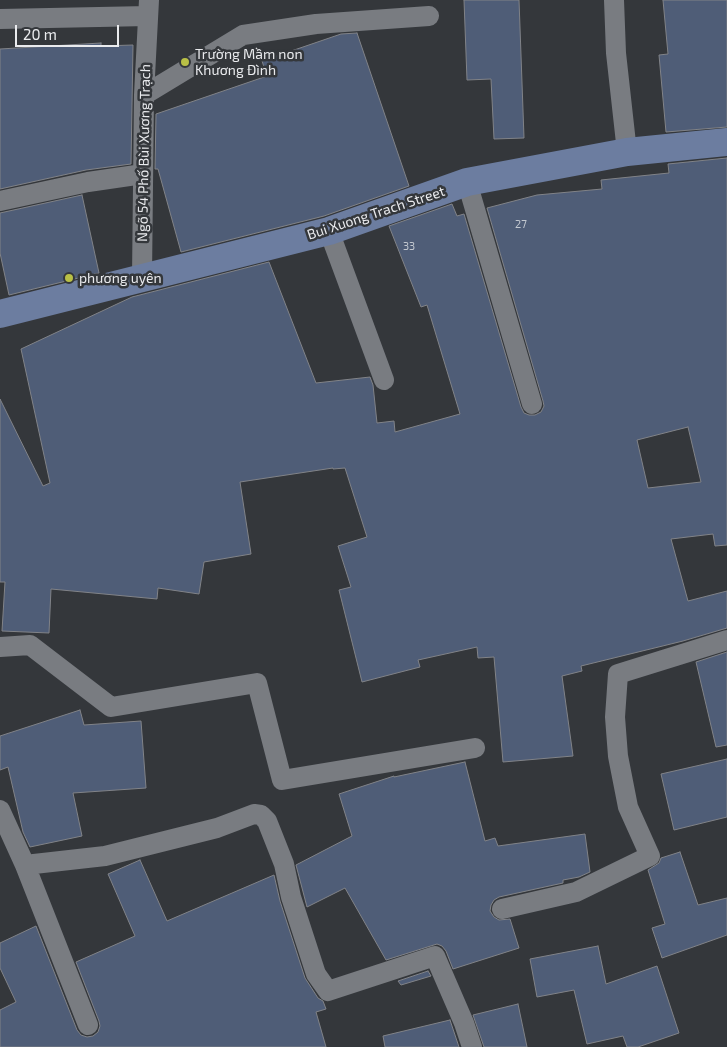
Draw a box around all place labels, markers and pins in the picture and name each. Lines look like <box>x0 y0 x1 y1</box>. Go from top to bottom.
place label: Trường Mầm non Khương Đình <box>195 46 303 78</box>
marker: Trường Mầm non Khương Đình <box>179 56 191 68</box>
place label: phương uyên <box>79 270 162 286</box>
marker: phương uyên <box>63 272 75 284</box>

